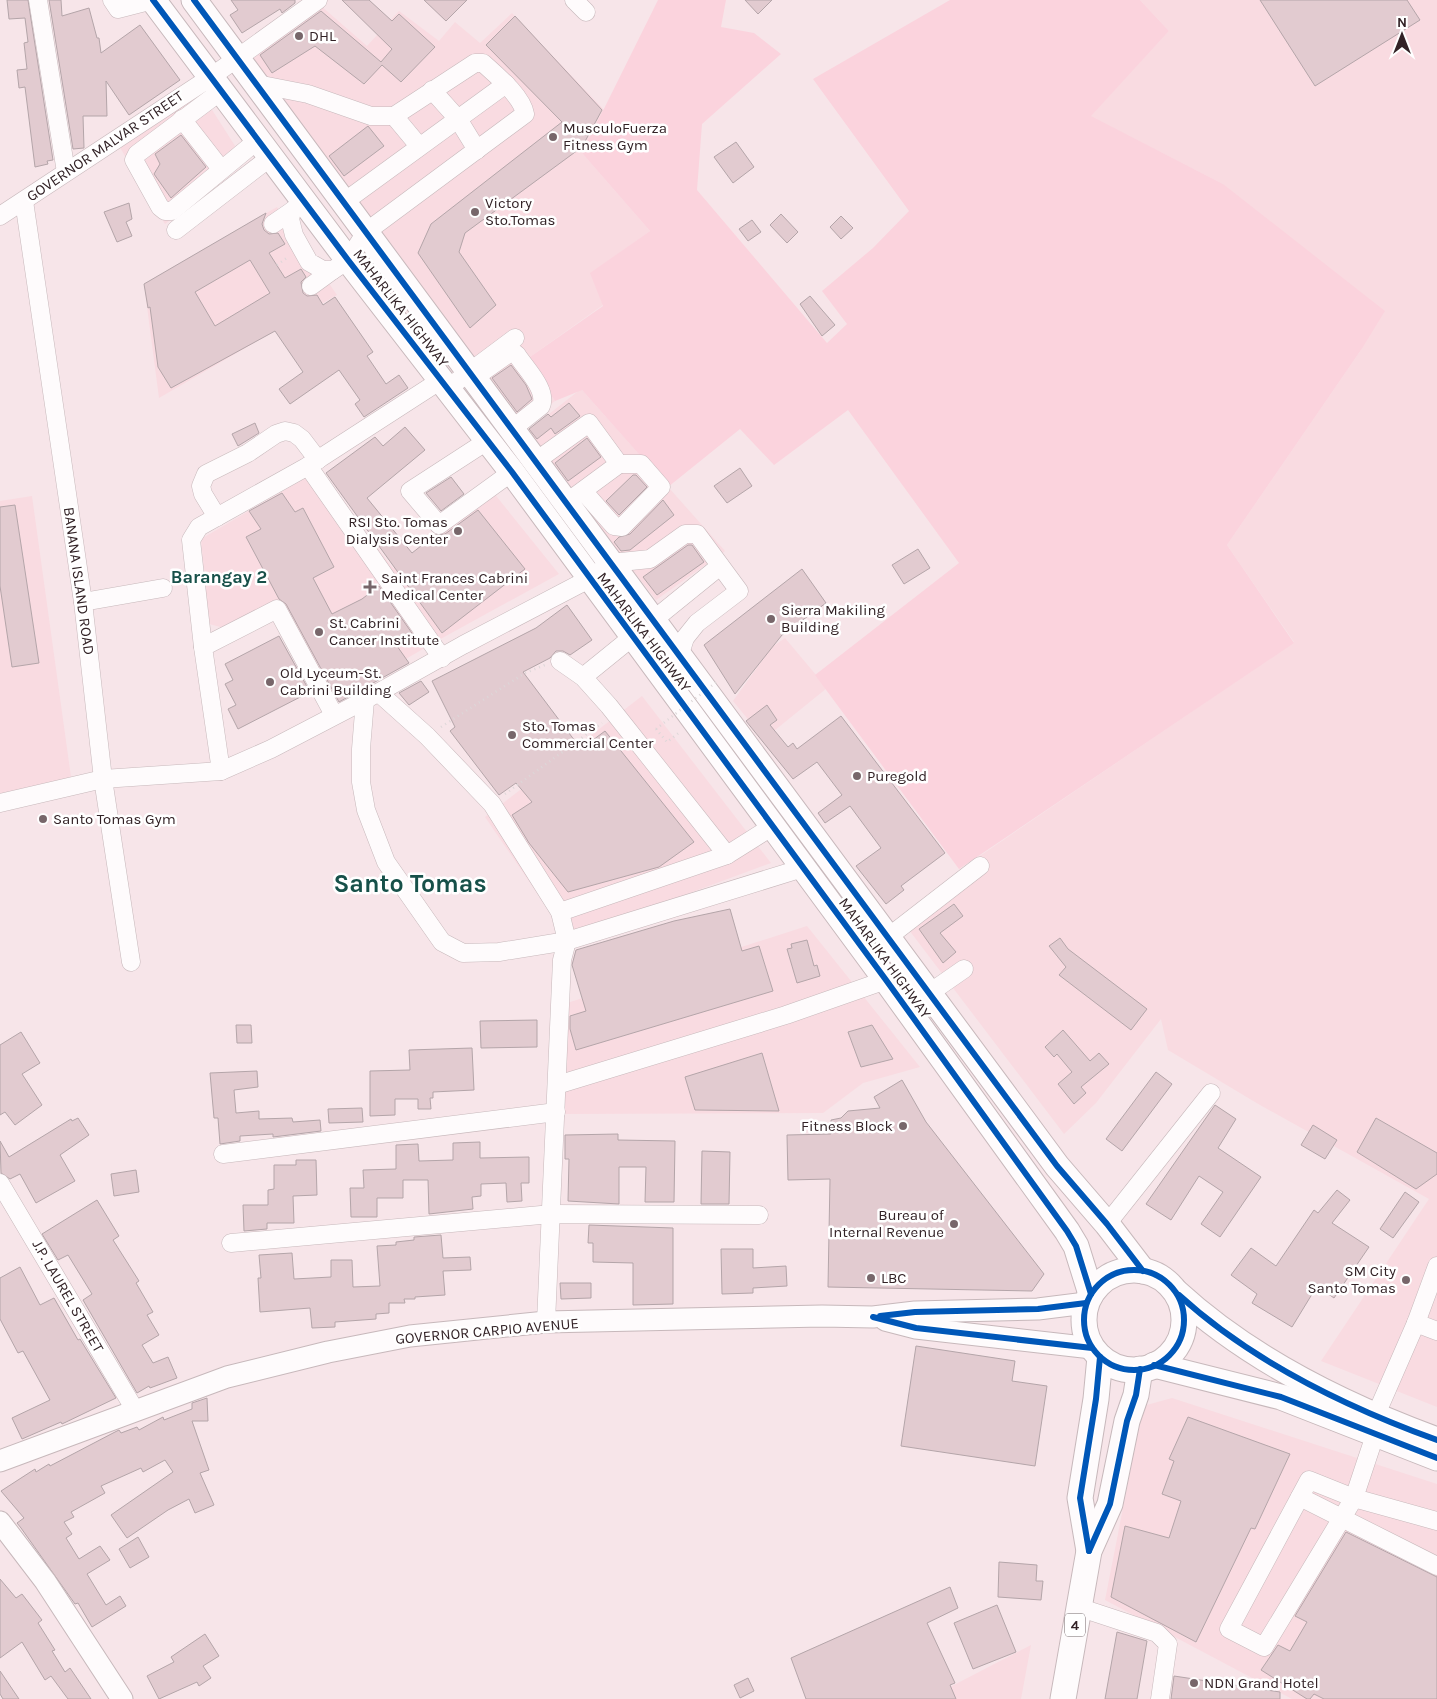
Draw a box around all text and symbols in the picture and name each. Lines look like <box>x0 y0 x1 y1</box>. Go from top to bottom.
north arrow <box>1377 10 1427 60</box>
text: N <box>1397 14 1407 31</box>
place label: DHL <box>309 27 336 45</box>
marker: DHL <box>293 30 305 42</box>
street label: GOVERNOR MALVAR STREET <box>23 87 187 205</box>
place label: MusculoFuerza Fitness Gym <box>563 119 667 154</box>
marker: MusculoFuerza Fitness Gym <box>547 131 559 143</box>
place label: Victory Sto.Tomas <box>485 194 555 229</box>
marker: Victory Sto.Tomas <box>469 206 481 218</box>
street label: MAHARLIKA HIGHWAY <box>349 245 453 371</box>
street label: BANANA ISLAND ROAD <box>60 506 98 656</box>
place label: RSI Sto. Tomas Dialysis Center <box>346 513 449 548</box>
marker: RSI Sto. Tomas Dialysis Center <box>452 525 464 537</box>
district label: Barangay 2 <box>171 566 267 588</box>
place label: Saint Frances Cabrini Medical Center <box>381 569 528 604</box>
street label: MAHARLIKA HIGHWAY <box>593 569 695 696</box>
marker: Saint Frances Cabrini Medical Center <box>363 580 377 594</box>
place label: Sierra Makiling Building <box>781 601 886 636</box>
marker: Sierra Makiling Building <box>765 613 777 625</box>
place label: St. Cabrini Cancer Institute <box>329 614 439 649</box>
marker: St. Cabrini Cancer Institute <box>313 626 325 638</box>
place label: Old Lyceum-St. Cabrini Building <box>280 664 392 699</box>
marker: Old Lyceum-St. Cabrini Building <box>264 676 276 688</box>
place label: Sto. Tomas Commercial Center <box>522 717 654 752</box>
marker: Sto. Tomas Commercial Center <box>506 729 518 741</box>
place label: Puregold <box>867 767 927 785</box>
marker: Puregold <box>851 770 863 782</box>
place label: Santo Tomas Gym <box>53 810 176 828</box>
marker: Santo Tomas Gym <box>37 813 49 825</box>
district label: Santo Tomas <box>333 869 487 898</box>
street label: MAHARLIKA HIGHWAY <box>835 894 935 1023</box>
place label: Fitness Block <box>801 1117 893 1135</box>
marker: Fitness Block <box>897 1120 909 1132</box>
place label: Bureau of Internal Revenue <box>829 1206 945 1241</box>
marker: Bureau of Internal Revenue <box>948 1218 960 1230</box>
street label: J.P. LAUREL STREET <box>28 1236 108 1356</box>
place label: SM City Santo Tomas <box>1308 1262 1396 1297</box>
place label: LBC <box>881 1269 907 1287</box>
marker: LBC <box>865 1272 877 1284</box>
marker: SM City Santo Tomas <box>1400 1274 1412 1286</box>
street label: GOVERNOR CARPIO AVENUE <box>394 1314 580 1348</box>
road number: 4 <box>1065 1614 1085 1636</box>
place label: NDN Grand Hotel <box>1204 1674 1319 1692</box>
marker: NDN Grand Hotel <box>1188 1677 1200 1689</box>

